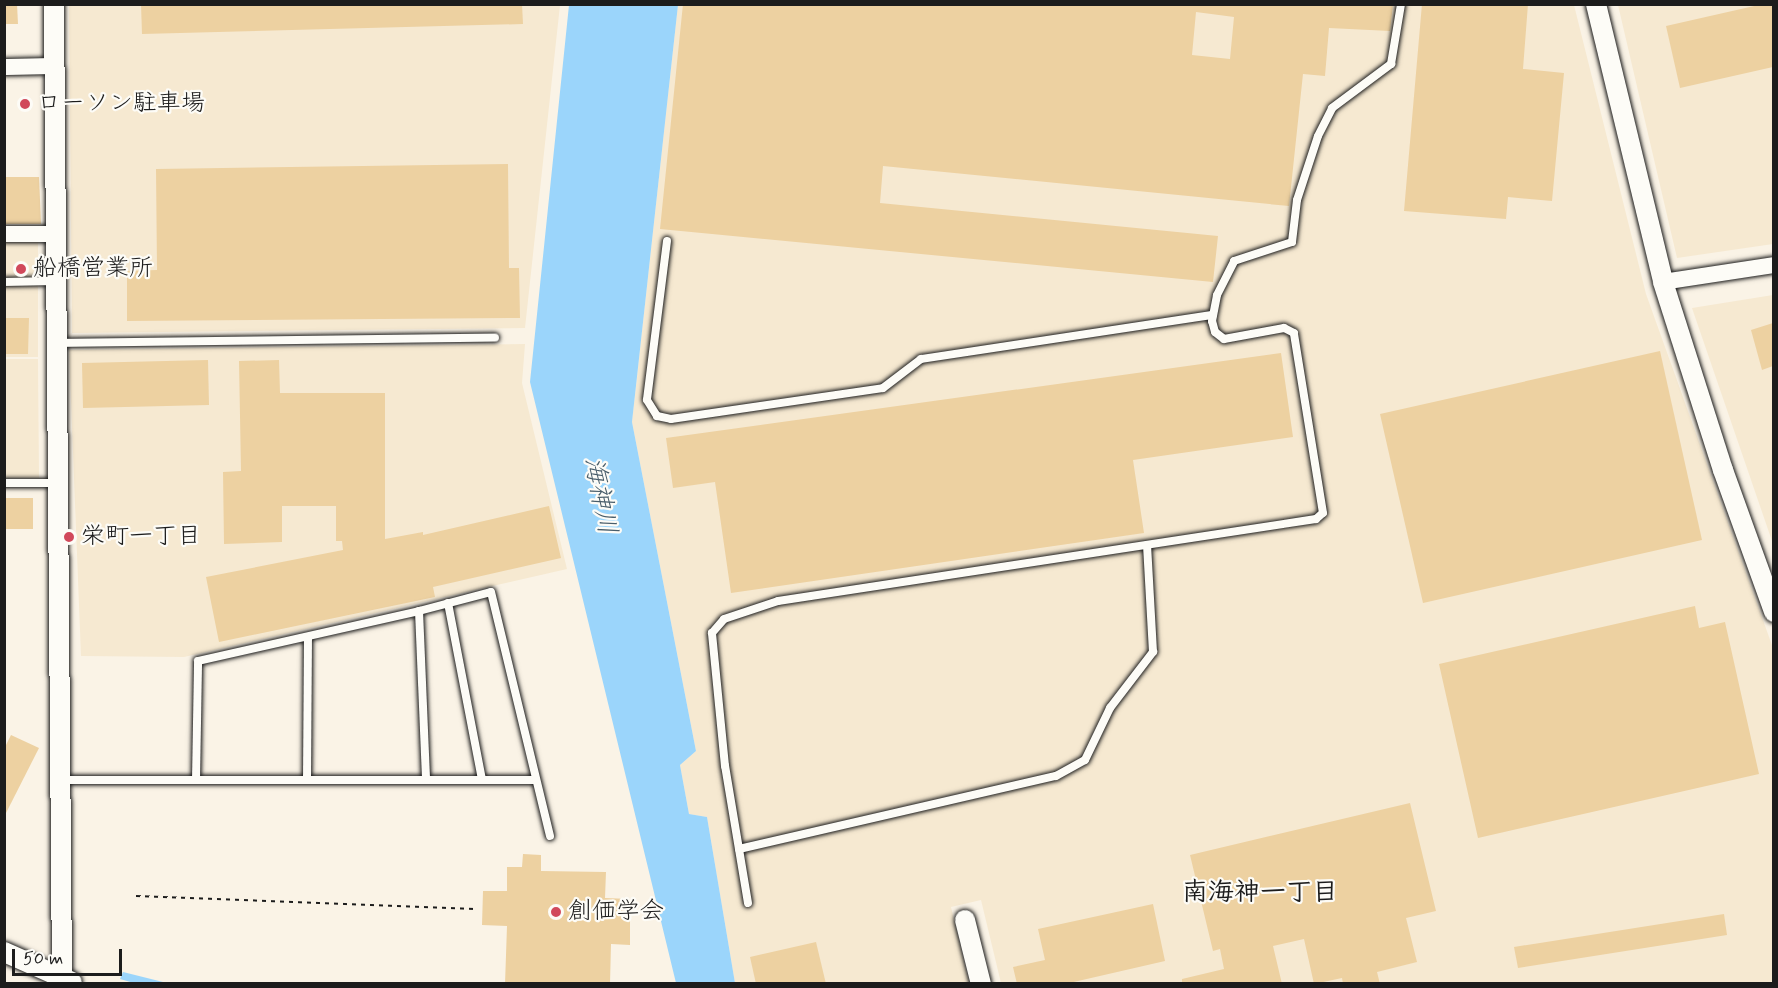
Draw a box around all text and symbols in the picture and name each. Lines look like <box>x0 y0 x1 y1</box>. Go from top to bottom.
place label: ローソン駐車場 <box>37 90 205 118</box>
marker: ローソン駐車場 <box>18 97 32 111</box>
place label: 船橋営業所 <box>33 255 153 283</box>
marker: 船橋営業所 <box>14 262 28 276</box>
water label: 海神川 <box>576 455 622 537</box>
place label: 栄町一丁目 <box>81 523 201 551</box>
marker: 栄町一丁目 <box>62 530 76 544</box>
district label: 南海神一丁目 <box>1182 878 1338 910</box>
place label: 創価学会 <box>568 898 664 926</box>
marker: 創価学会 <box>549 905 563 919</box>
scale bar <box>15 937 124 975</box>
text: 50 m <box>23 947 63 971</box>

